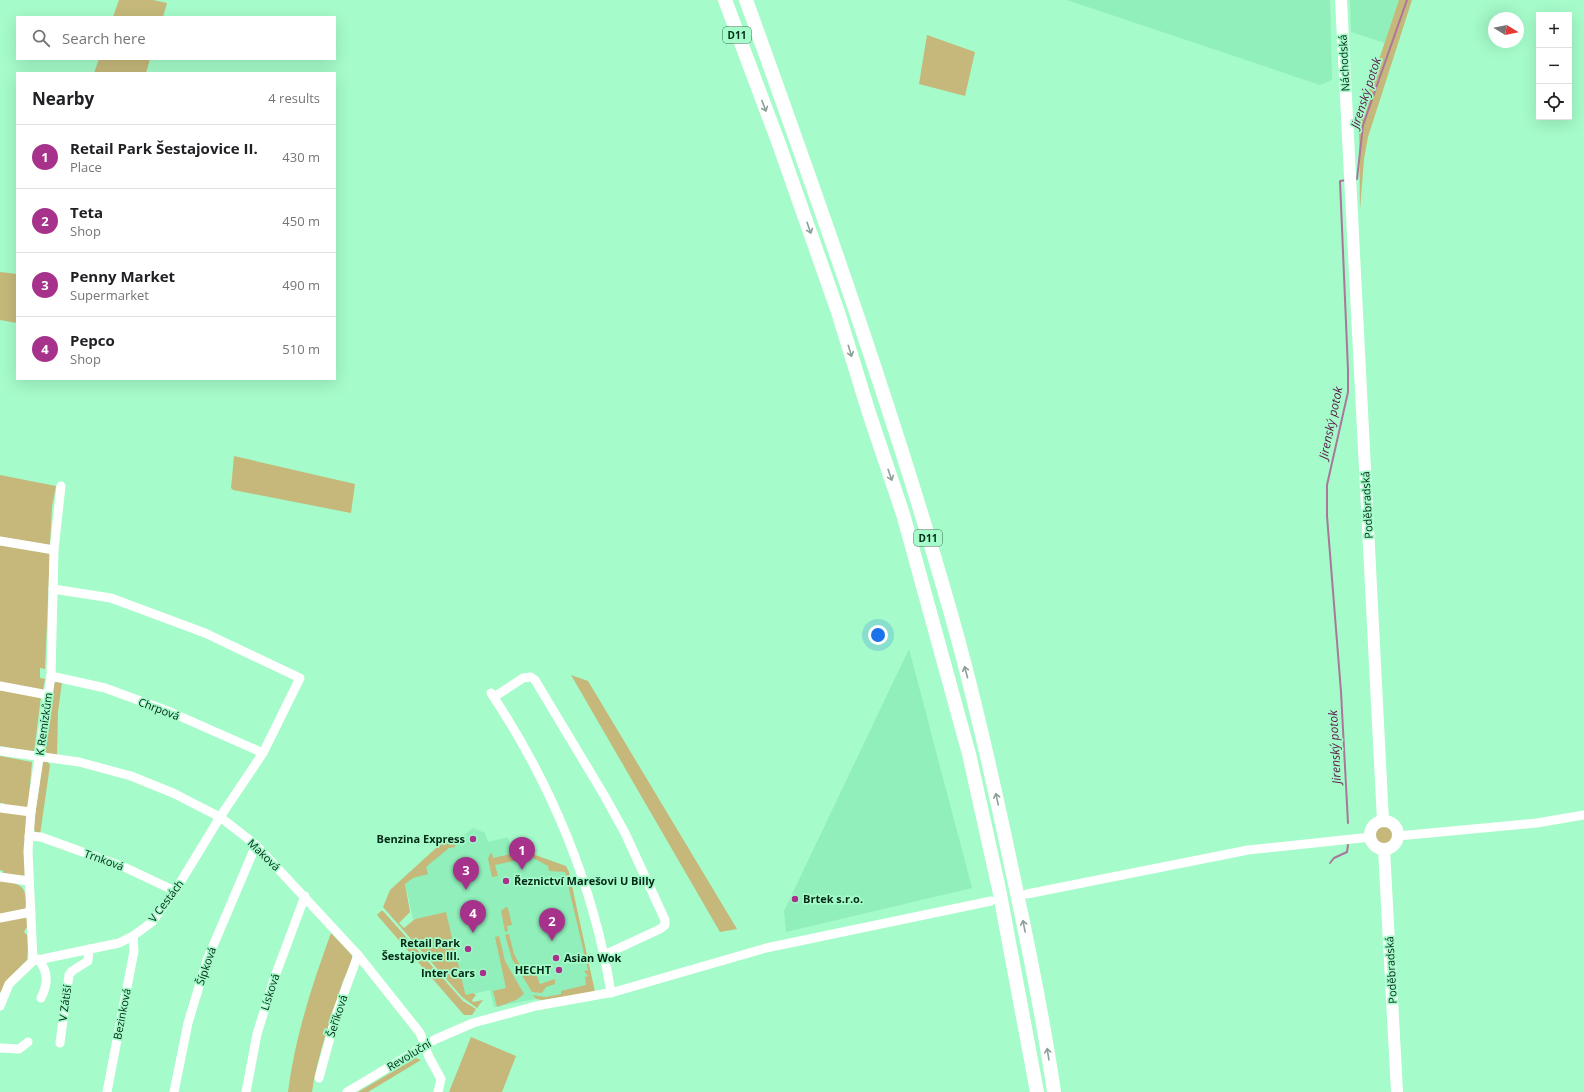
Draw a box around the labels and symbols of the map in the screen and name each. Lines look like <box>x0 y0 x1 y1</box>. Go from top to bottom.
north arrow <box>1488 12 1524 48</box>
road number: D11 <box>723 27 751 43</box>
street label: Náchodská <box>1335 34 1352 92</box>
water label: Jirenský potok <box>1345 54 1385 132</box>
one-way arrow <box>761 100 769 112</box>
one-way arrow <box>806 222 813 235</box>
one-way arrow <box>847 345 854 358</box>
water label: Jirenský potok <box>1314 384 1347 463</box>
one-way arrow <box>887 468 894 481</box>
street label: Poděbradská <box>1357 471 1376 539</box>
road number: D11 <box>914 530 942 546</box>
your location <box>868 625 888 645</box>
one-way arrow <box>962 666 969 679</box>
street label: K Remízkům <box>32 691 55 756</box>
street label: Chrpová <box>136 694 182 723</box>
water label: Jirenský potok <box>1324 709 1345 786</box>
one-way arrow <box>992 793 1000 806</box>
place label: Benzina Express <box>377 831 466 846</box>
marker: Benzina Express <box>468 834 478 844</box>
street label: Maková <box>245 835 284 874</box>
pin: 1 <box>509 837 535 870</box>
street label: Trnková <box>82 845 126 874</box>
pin: 3 <box>453 857 479 890</box>
place label: Řeznictví Marešovi U Billy <box>514 873 656 888</box>
street label: V Cestách <box>145 876 187 925</box>
marker: Řeznictví Marešovi U Billy <box>501 876 511 886</box>
place label: Brtek s.r.o. <box>803 891 863 906</box>
marker: Brtek s.r.o. <box>790 894 800 904</box>
pin: 4 <box>460 900 486 933</box>
pin: 2 <box>539 908 565 941</box>
one-way arrow <box>1019 920 1027 933</box>
place label: Retail Park Šestajovice III. <box>382 935 460 963</box>
street label: Poděbradská <box>1381 936 1400 1004</box>
marker: Retail Park Šestajovice III. <box>463 944 473 954</box>
street label: Šípková <box>192 945 219 987</box>
place label: Asian Wok <box>564 950 622 965</box>
marker: Asian Wok <box>551 953 561 963</box>
place label: HECHT <box>515 962 552 977</box>
place label: Inter Cars <box>421 965 476 980</box>
marker: HECHT <box>554 965 564 975</box>
marker: Inter Cars <box>478 968 488 978</box>
street label: Lísková <box>257 972 282 1012</box>
street label: V Zátiší <box>55 984 75 1022</box>
street label: Bezinková <box>109 987 134 1041</box>
street label: Šeříková <box>323 993 350 1039</box>
street label: Revoluční <box>384 1035 434 1074</box>
one-way arrow <box>1044 1047 1052 1060</box>

